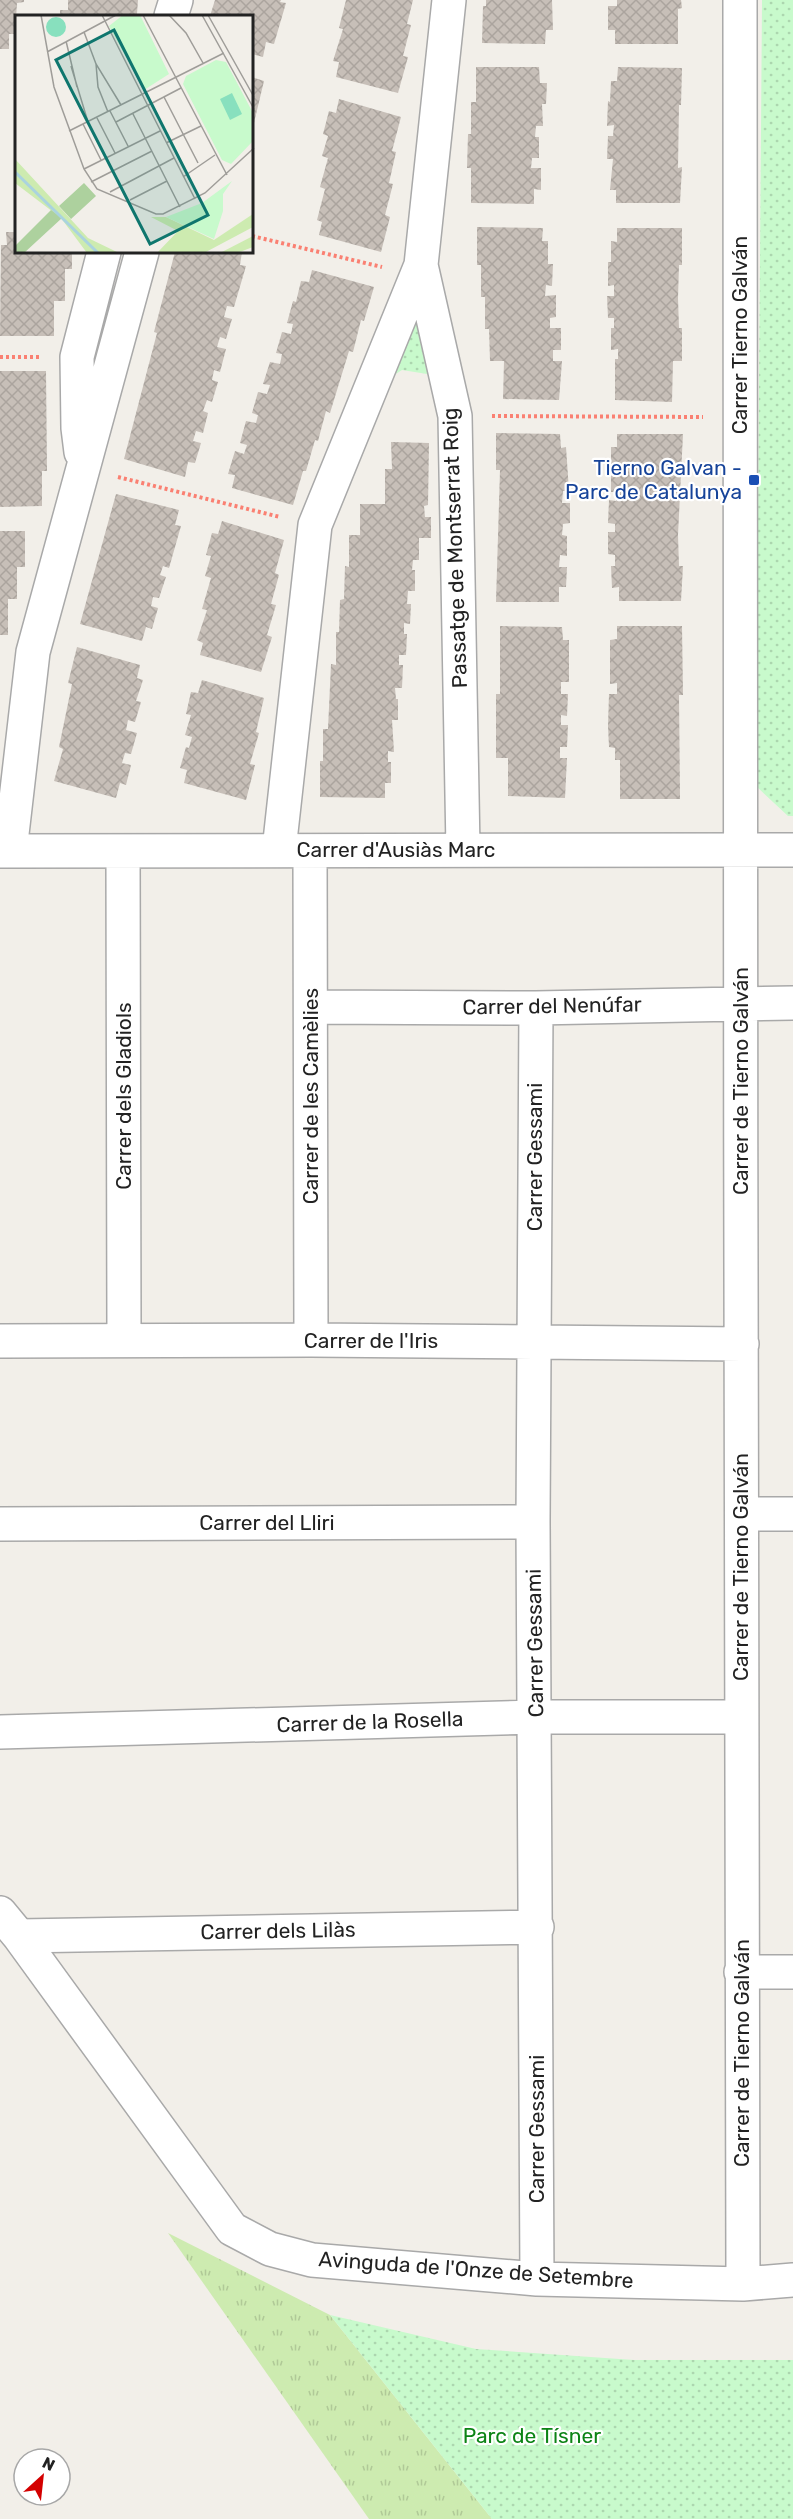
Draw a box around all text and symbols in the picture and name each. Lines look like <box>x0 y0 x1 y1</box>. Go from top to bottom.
inset map <box>15 15 254 254</box>
street label: Carrer Tierno Galván <box>727 236 752 434</box>
street label: Passatge de Montserrat Roig <box>437 407 472 689</box>
place label: Tierno Galvan - Parc de Catalunya <box>565 455 742 504</box>
marker: Tierno Galvan - Parc de Catalunya <box>747 473 761 487</box>
street label: Carrer d'Ausiàs Marc <box>297 837 495 862</box>
street label: Carrer de Tierno Galván <box>728 967 753 1195</box>
street label: Carrer de les Camèlies <box>298 988 323 1204</box>
street label: Carrer del Nenúfar <box>462 991 642 1020</box>
street label: Carrer dels Gladiols <box>111 1002 136 1190</box>
street label: Carrer Gessami <box>522 1083 547 1231</box>
street label: Carrer de l'Iris <box>304 1328 438 1353</box>
street label: Carrer de Tierno Galván <box>728 1453 753 1681</box>
street label: Carrer del Lliri <box>199 1510 335 1535</box>
street label: Carrer Gessami <box>521 1569 548 1718</box>
street label: Carrer de la Rosella <box>276 1706 464 1737</box>
street label: Carrer dels Lilàs <box>200 1917 356 1944</box>
street label: Carrer de Tierno Galván <box>729 1939 754 2167</box>
street label: Carrer Gessami <box>524 2055 549 2203</box>
street label: Avinguda de l'Onze de Setembre <box>318 2246 634 2293</box>
park label: Parc de Tísner <box>463 2423 601 2448</box>
north arrow <box>12 2447 72 2507</box>
text: N <box>39 2453 58 2475</box>

